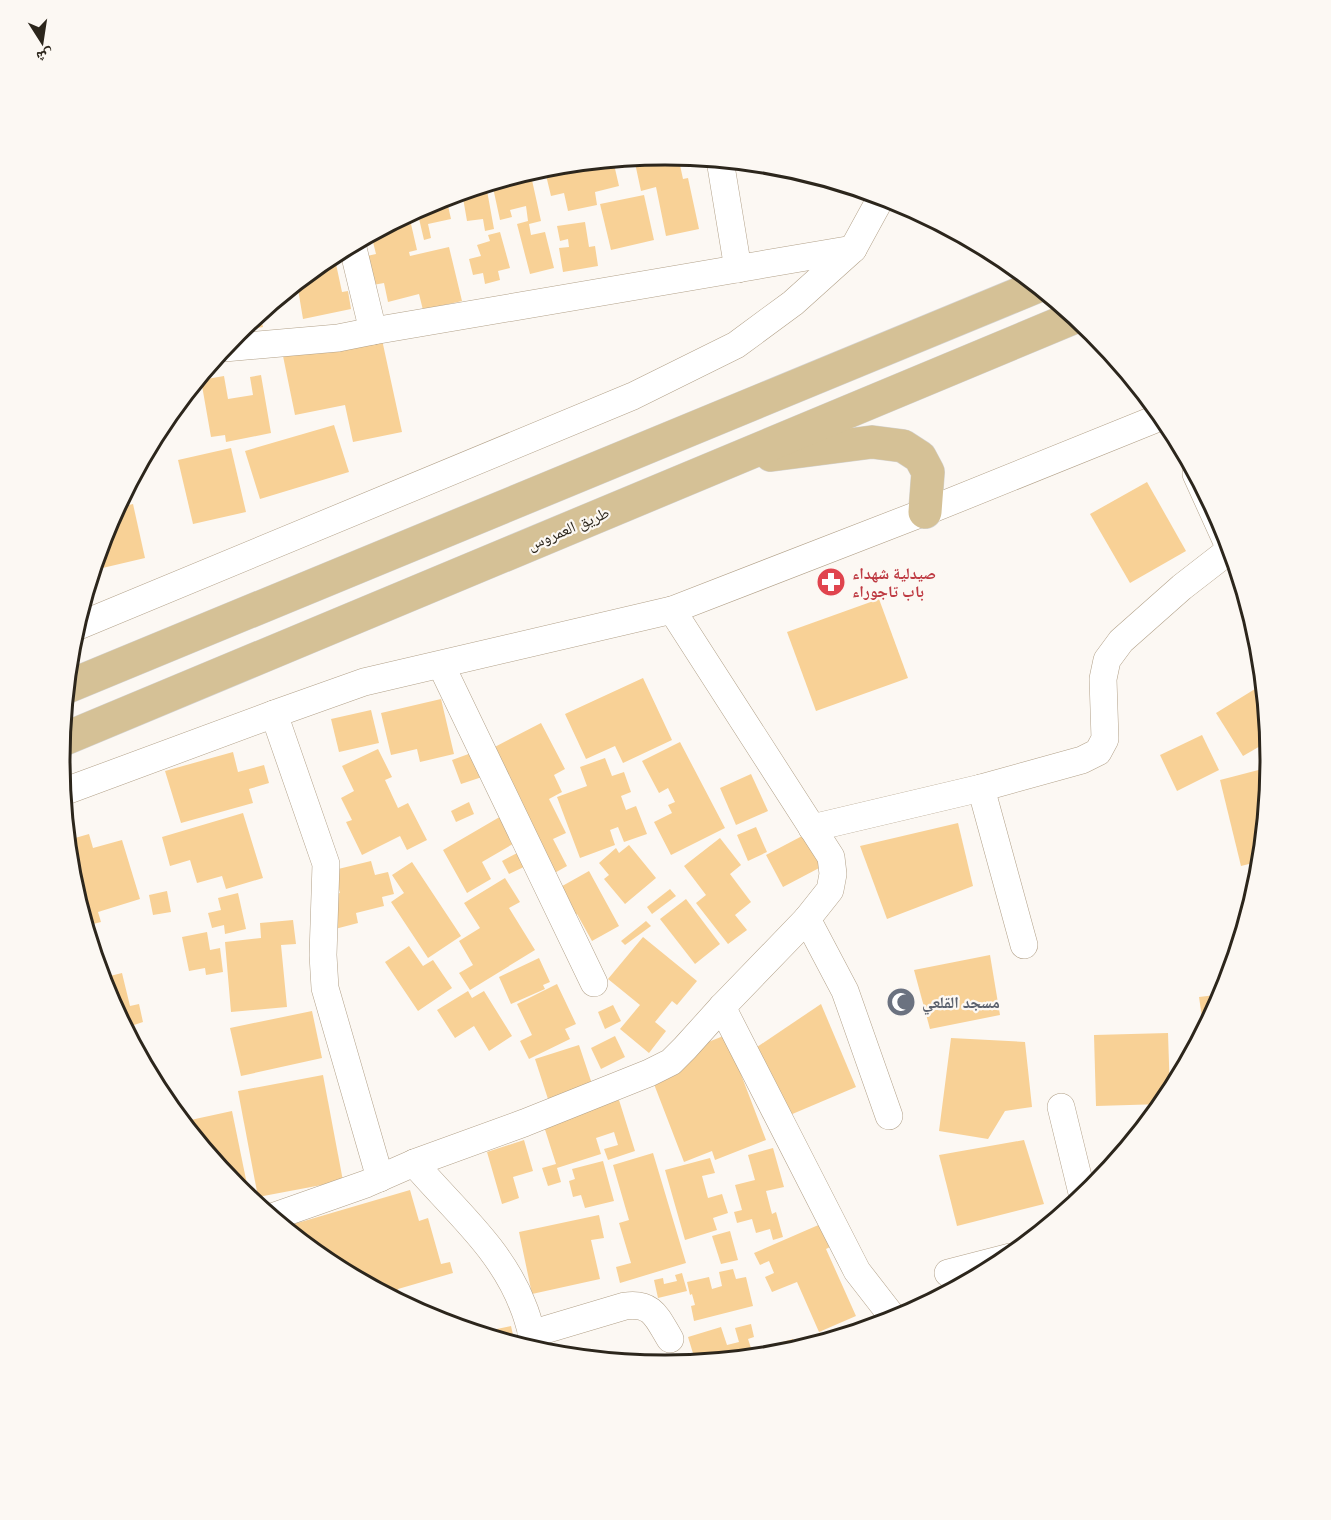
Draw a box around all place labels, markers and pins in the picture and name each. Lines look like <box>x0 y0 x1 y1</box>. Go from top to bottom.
place label: صيدلية شهداء باب تاجوراء <box>852 563 936 601</box>
pharmacy icon: صيدلية شهداء باب تاجوراء <box>815 566 847 598</box>
mosque icon: مسجد القلعي <box>885 986 917 1018</box>
place label: مسجد القلعي <box>922 992 1000 1015</box>

